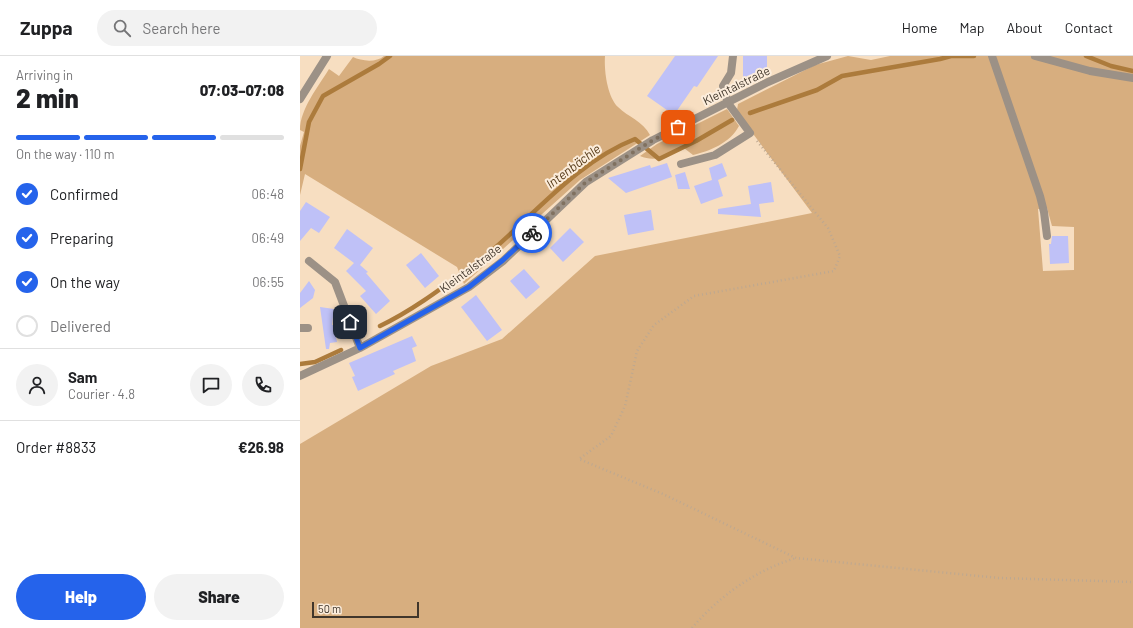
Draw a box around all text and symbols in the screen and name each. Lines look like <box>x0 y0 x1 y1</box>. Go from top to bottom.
search box <box>97 10 377 46</box>
text: Zuppa <box>20 16 73 39</box>
icon: search <box>111 17 133 39</box>
text: Search here <box>143 19 221 37</box>
text: Home <box>902 19 938 36</box>
text: Map <box>960 19 984 36</box>
text: About <box>1006 19 1043 36</box>
text: Contact <box>1065 19 1113 36</box>
street label: Kleintalstraße <box>700 63 772 107</box>
text: Arriving in <box>16 67 73 83</box>
text: 07:03–07:08 <box>200 81 284 99</box>
text: 2 min <box>16 82 79 113</box>
pin <box>661 110 695 144</box>
icon: bag <box>667 116 689 138</box>
water label: Intenbächle <box>543 140 604 192</box>
text: On the way · 110 m <box>16 146 114 162</box>
icon: check <box>16 183 38 205</box>
text: Confirmed <box>50 185 118 203</box>
text: 06:48 <box>252 186 284 202</box>
courier <box>512 213 552 253</box>
icon: bike <box>521 222 543 244</box>
icon: check <box>16 227 38 249</box>
text: Preparing <box>50 229 114 247</box>
text: 06:49 <box>252 230 284 246</box>
street label: Kleintalstraße <box>436 241 504 295</box>
icon: check <box>16 271 38 293</box>
text: On the way <box>50 273 120 291</box>
text: 06:55 <box>252 274 284 290</box>
pin <box>333 305 367 339</box>
icon: home <box>339 311 361 333</box>
text: Delivered <box>50 317 111 335</box>
button: person <box>16 364 58 406</box>
button: chat <box>190 364 232 406</box>
button: phone <box>242 364 284 406</box>
text: Sam <box>68 368 97 386</box>
text: Courier · 4.8 <box>68 386 135 402</box>
text: Order #8833 <box>16 438 96 456</box>
text: €26.98 <box>238 438 284 456</box>
button: Help <box>16 574 146 620</box>
button: Share <box>154 574 284 620</box>
scale bar <box>312 600 419 619</box>
text: 50 m <box>318 602 341 615</box>

